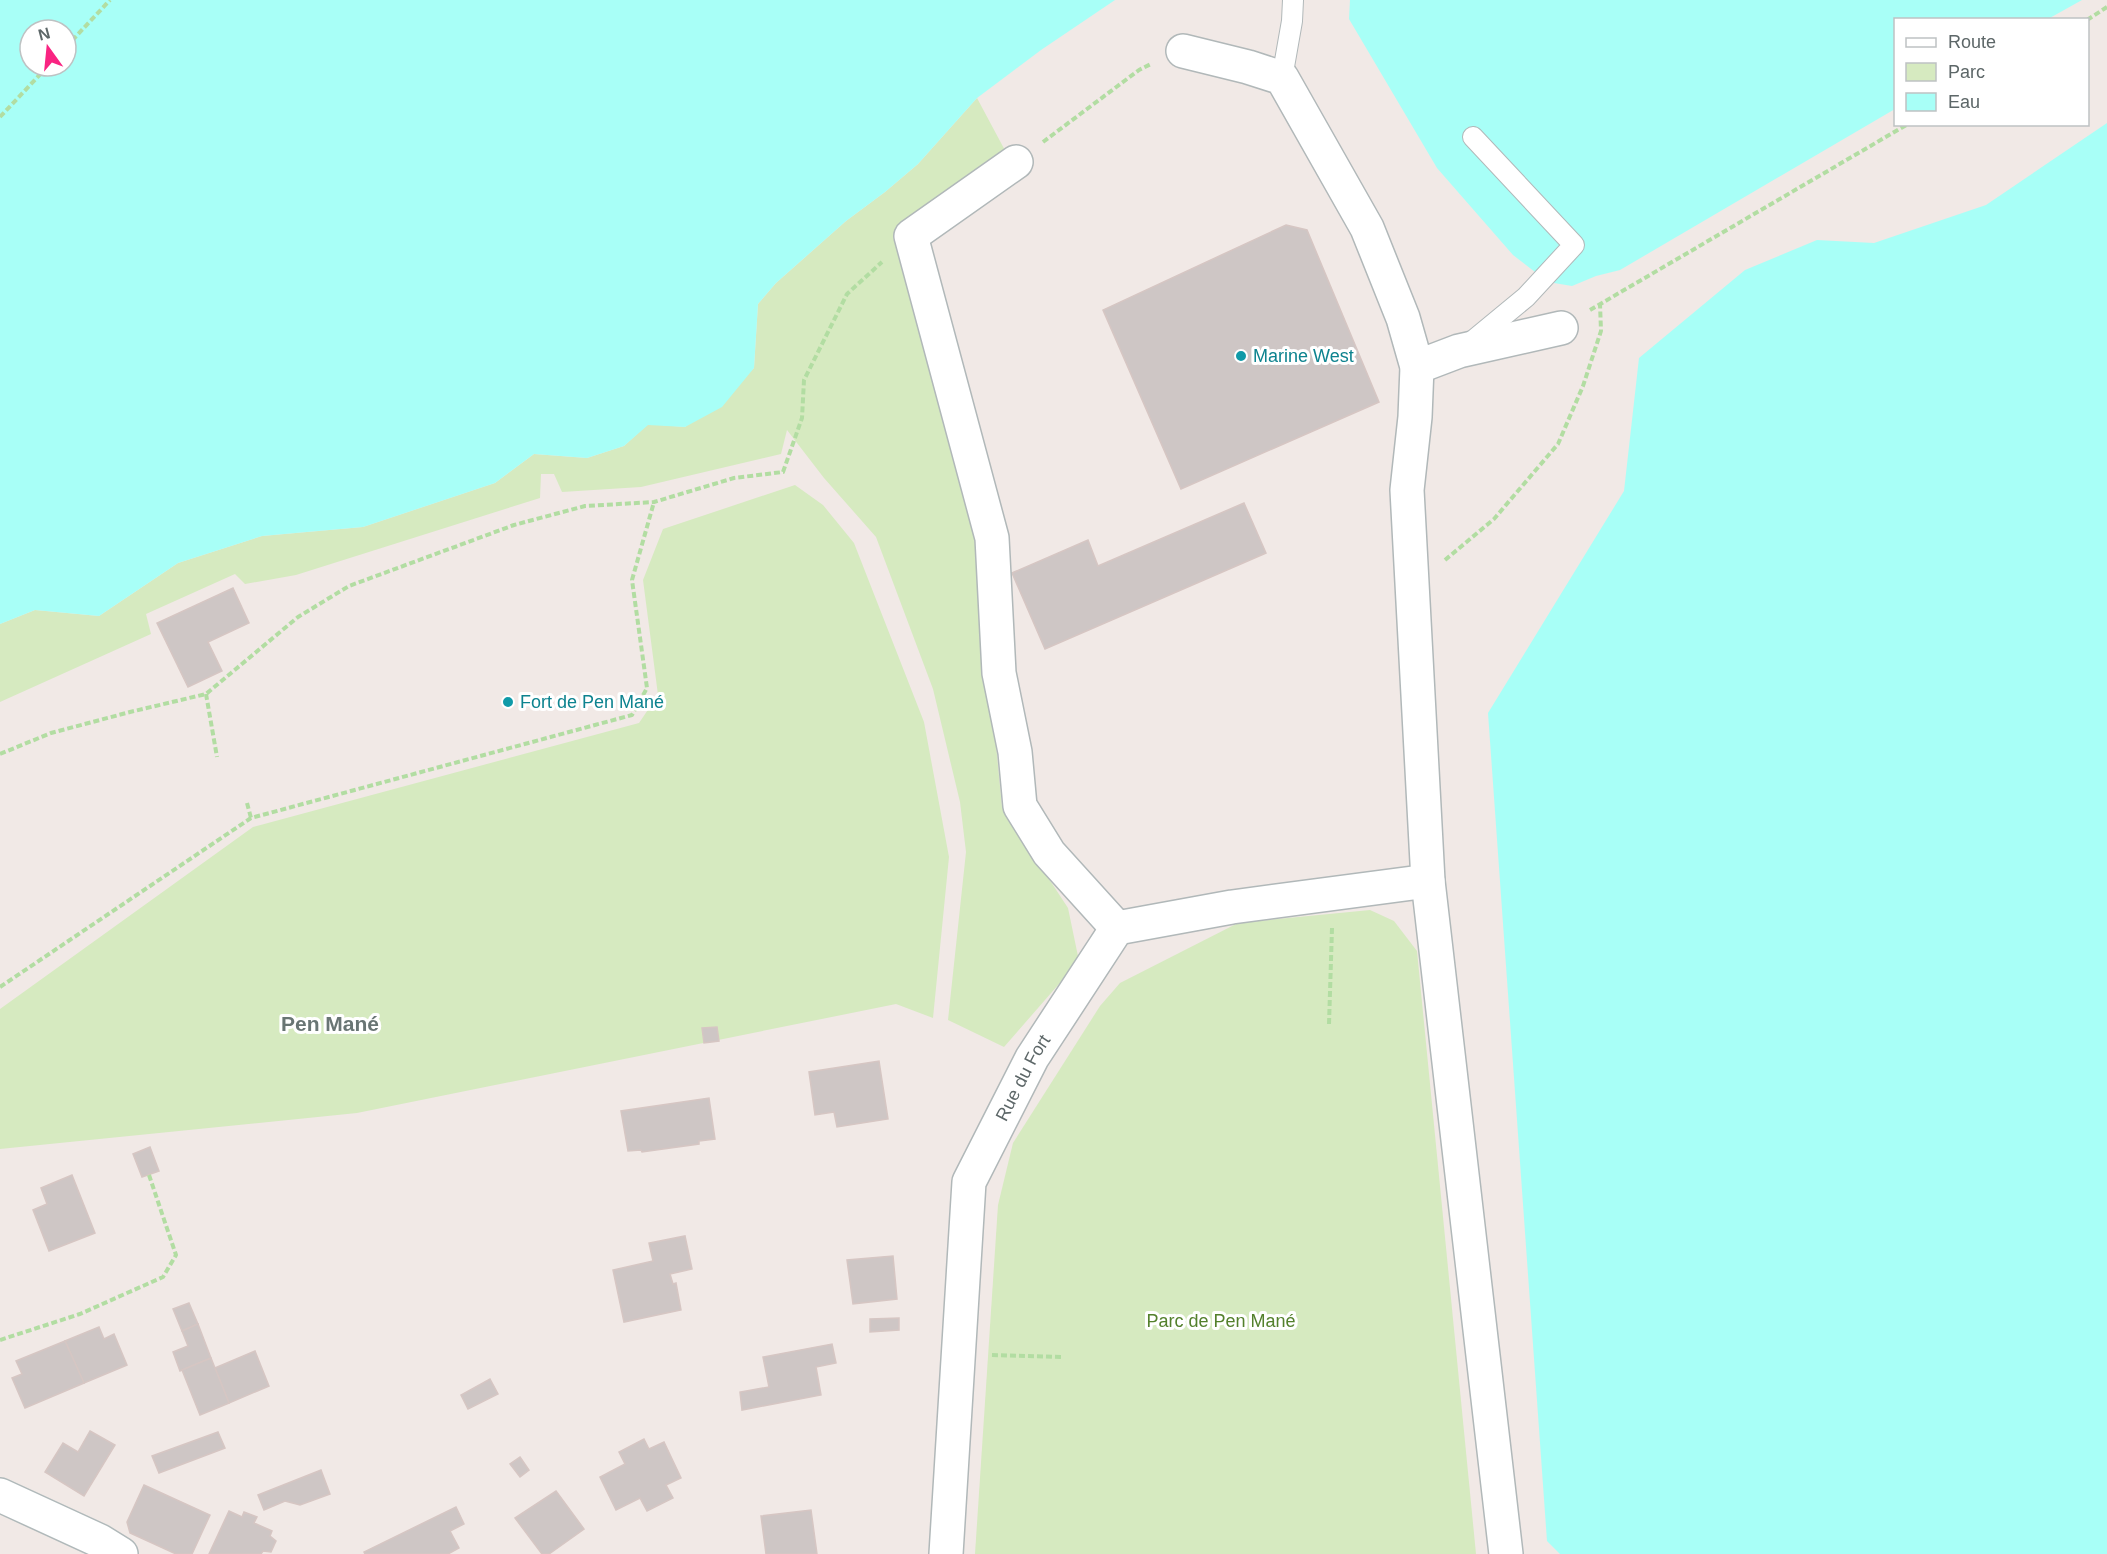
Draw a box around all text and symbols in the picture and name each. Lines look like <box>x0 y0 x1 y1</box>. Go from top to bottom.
north arrow <box>18 18 78 78</box>
legend <box>1894 18 2089 126</box>
text: N <box>36 24 52 44</box>
text: Route <box>1948 32 1996 52</box>
text: Parc <box>1948 62 1985 82</box>
text: Eau <box>1948 92 1980 112</box>
place label: Marine West <box>1253 346 1354 366</box>
marker: Marine West <box>1234 349 1248 363</box>
place label: Fort de Pen Mané <box>520 692 664 712</box>
marker: Fort de Pen Mané <box>501 695 515 709</box>
district label: Pen Mané <box>281 1012 379 1035</box>
street label: Rue du Fort <box>992 1031 1054 1124</box>
park label: Parc de Pen Mané <box>1146 1311 1296 1331</box>

